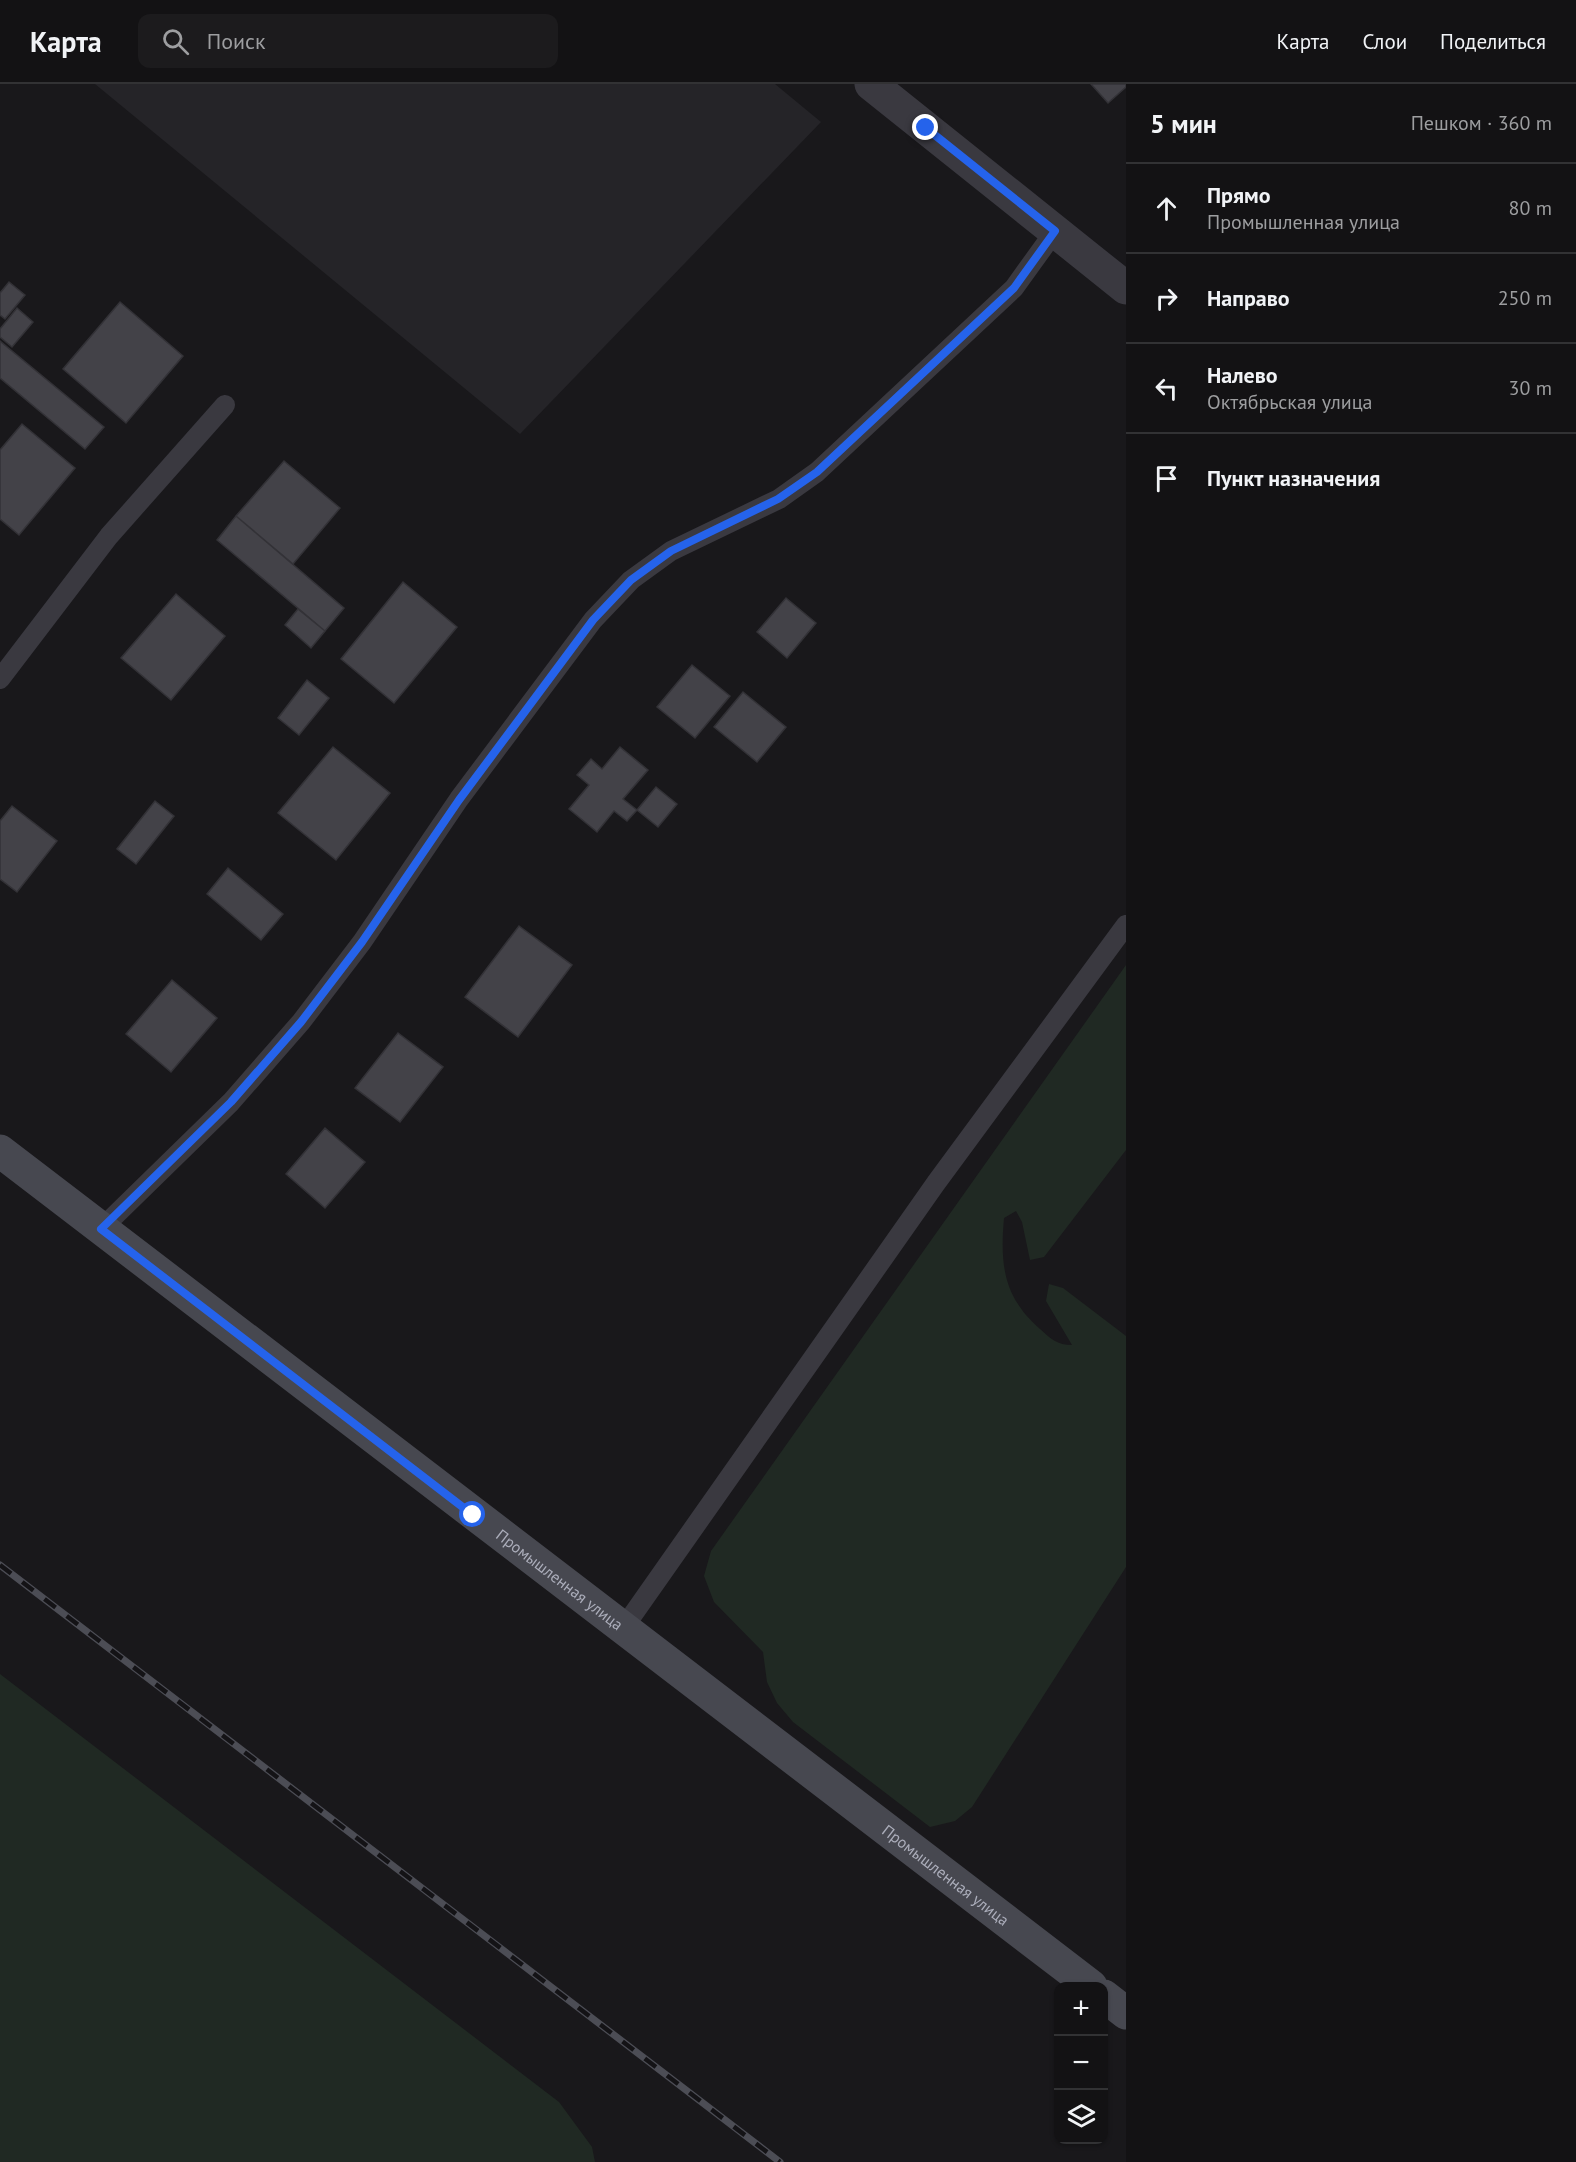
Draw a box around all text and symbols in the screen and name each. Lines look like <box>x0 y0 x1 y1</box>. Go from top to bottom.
search box <box>138 14 558 68</box>
text: Карта <box>30 23 102 60</box>
icon: search <box>159 25 192 58</box>
text: Поиск <box>207 27 266 55</box>
text: Карта <box>1276 28 1329 55</box>
text: Слои <box>1362 28 1407 55</box>
text: Поделиться <box>1440 28 1546 55</box>
text: 5 мин <box>1150 107 1217 140</box>
text: Пешком · 360 m <box>1411 110 1552 136</box>
route end <box>912 114 938 140</box>
text: Прямо <box>1207 181 1270 209</box>
icon: ahead <box>1150 192 1183 225</box>
text: 80 m <box>1509 195 1552 221</box>
text: Промышленная улица <box>1207 209 1400 235</box>
icon: right <box>1150 282 1183 315</box>
text: Направо <box>1207 284 1290 312</box>
text: 250 m <box>1498 285 1552 311</box>
text: Налево <box>1207 361 1278 389</box>
icon: left <box>1150 372 1183 405</box>
text: 30 m <box>1509 375 1552 401</box>
text: Октябрьская улица <box>1207 389 1373 415</box>
icon: arrive <box>1150 462 1183 495</box>
text: Пункт назначения <box>1207 464 1380 492</box>
route start <box>459 1501 485 1527</box>
street label: Промышленная улица <box>492 1525 627 1634</box>
street label: Промышленная улица <box>878 1820 1013 1930</box>
map controls <box>1054 1982 1108 2144</box>
button: + <box>1054 1982 1108 2036</box>
button: − <box>1054 2036 1108 2090</box>
button: layers <box>1054 2090 1108 2144</box>

